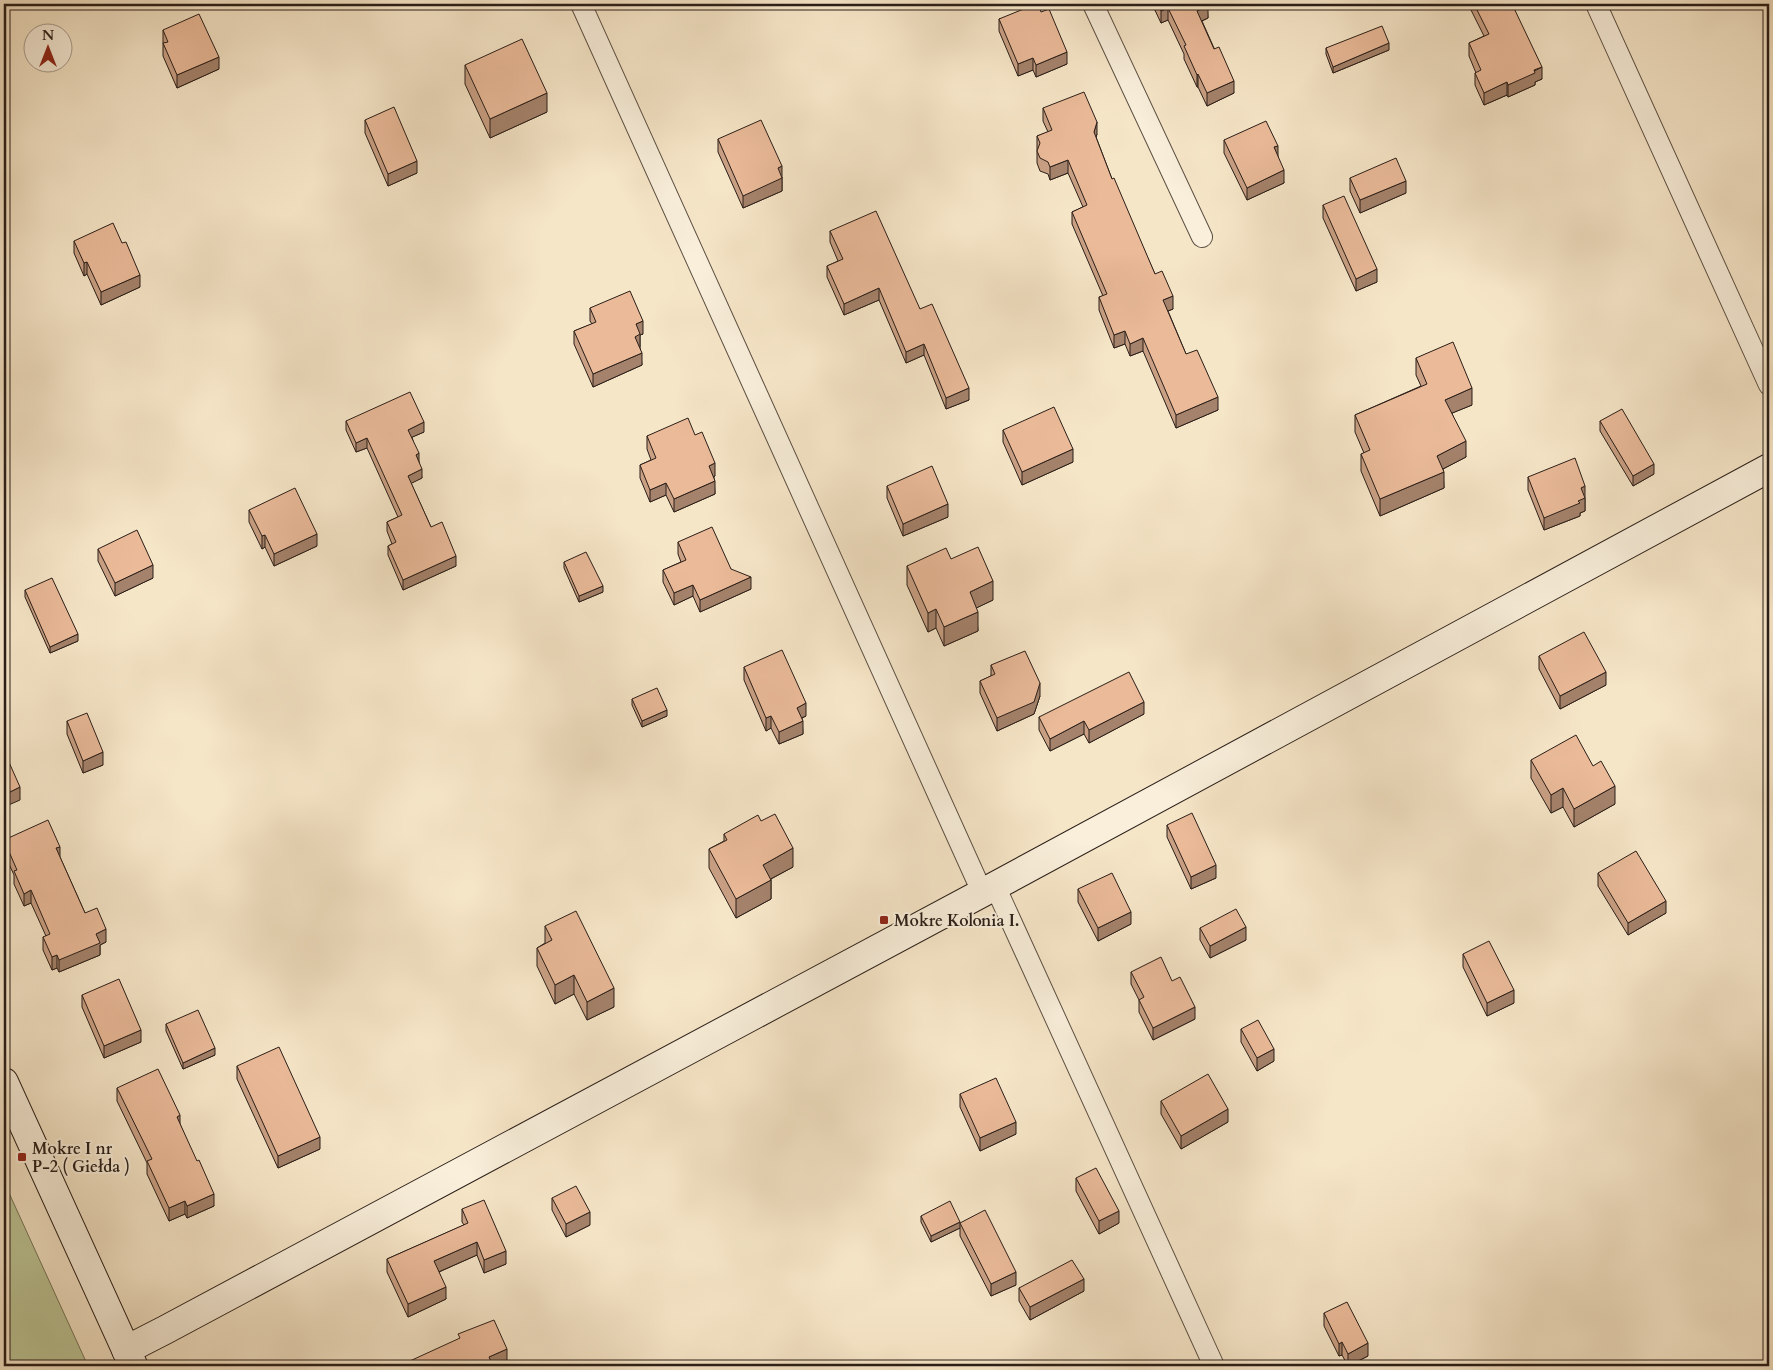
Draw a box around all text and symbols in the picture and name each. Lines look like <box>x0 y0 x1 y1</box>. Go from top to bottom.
north arrow <box>22 22 72 72</box>
text: N <box>42 26 54 45</box>
place label: Mokre Kolonia I. <box>894 910 1020 932</box>
marker: Mokre Kolonia I. <box>878 914 890 926</box>
place label: Mokre I nr P-2 ( Giełda ) <box>32 1138 130 1178</box>
marker: Mokre I nr P-2 ( Giełda ) <box>16 1151 28 1163</box>

